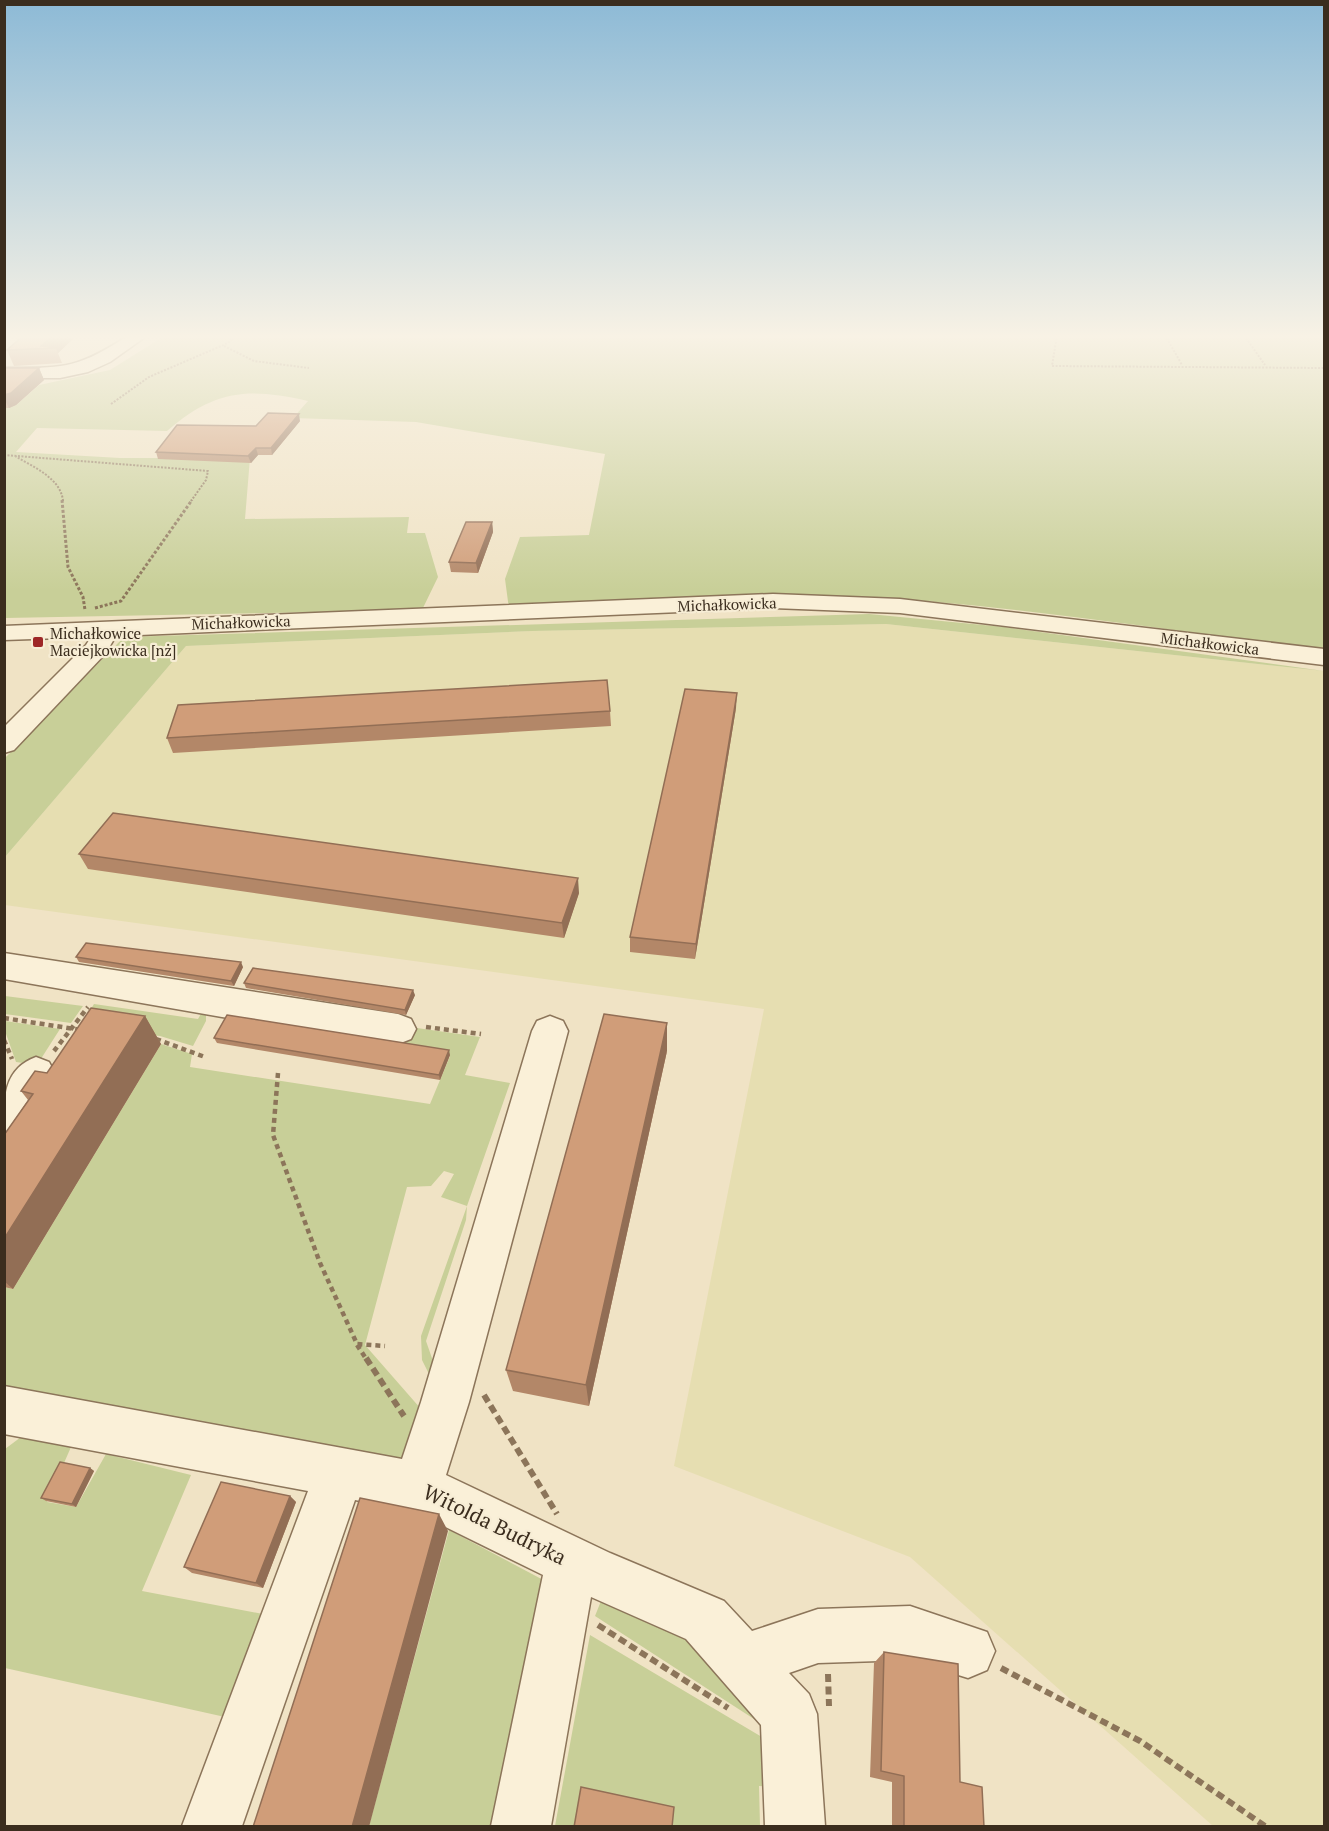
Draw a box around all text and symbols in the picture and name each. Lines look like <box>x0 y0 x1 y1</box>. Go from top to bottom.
street label: Michałkowicka <box>677 592 777 616</box>
street label: Michałkowicka <box>191 610 291 634</box>
place label: Michałkowice Maciejkowicka [nż] <box>50 623 176 660</box>
street label: Michałkowicka <box>1160 627 1261 659</box>
marker: Michałkowice Maciejkowicka [nż] <box>31 635 45 649</box>
street label: Witolda Budryka <box>419 1477 572 1571</box>

